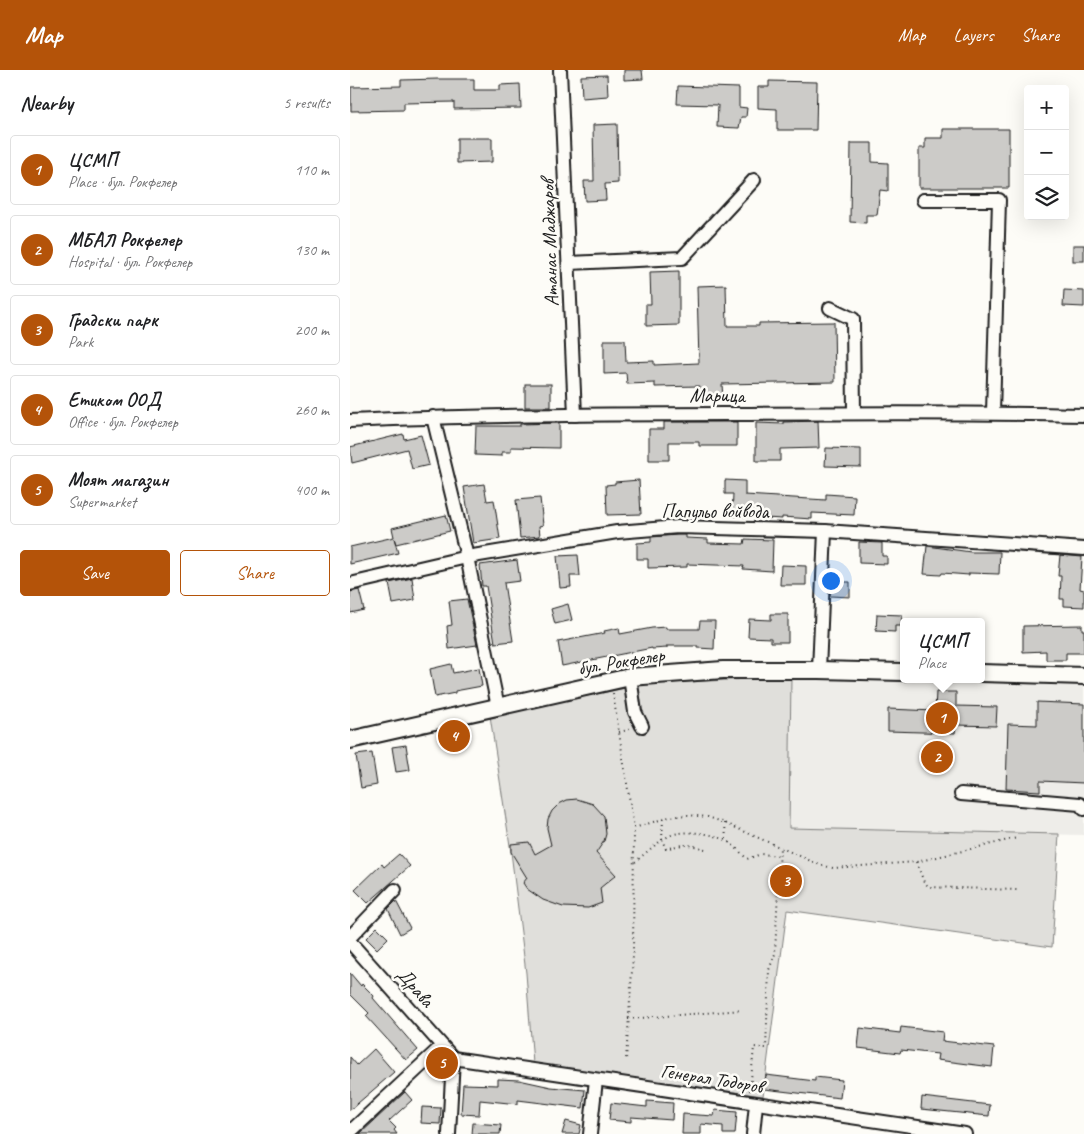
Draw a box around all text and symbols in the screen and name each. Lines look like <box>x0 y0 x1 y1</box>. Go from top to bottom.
text: Map <box>25 20 62 50</box>
text: Map <box>898 24 926 46</box>
text: Layers <box>954 24 993 46</box>
text: Share <box>1021 24 1059 46</box>
map controls <box>1024 85 1069 220</box>
button: + <box>1024 85 1069 130</box>
text: Nearby <box>20 90 73 116</box>
text: 5 results <box>283 93 330 113</box>
button: − <box>1024 130 1069 175</box>
text: ЦСМП <box>68 148 117 172</box>
text: 1 <box>33 160 41 180</box>
text: 110 m <box>295 160 329 180</box>
text: Place · бул. Рокфелер <box>68 172 177 192</box>
street label: Атанас Маджаров <box>535 174 564 307</box>
button: layers <box>1024 175 1069 220</box>
text: МБАЛ Рокфелер <box>68 228 181 252</box>
text: 2 <box>33 240 41 260</box>
text: 130 m <box>295 240 329 260</box>
text: Hospital · бул. Рокфелер <box>68 252 192 272</box>
text: Градски парк <box>68 308 157 332</box>
text: 3 <box>33 320 41 340</box>
text: 200 m <box>295 320 329 340</box>
text: Park <box>68 332 93 352</box>
street label: Марица <box>689 383 746 408</box>
text: Етиком ООД <box>68 388 161 412</box>
text: 4 <box>33 400 41 420</box>
text: 260 m <box>295 400 329 420</box>
text: Office · бул. Рокфелер <box>68 412 178 432</box>
text: Моят магазин <box>68 468 168 492</box>
text: 5 <box>34 480 40 500</box>
text: 400 m <box>295 480 329 500</box>
text: Supermarket <box>68 492 136 512</box>
street label: Папульо войвода <box>662 499 770 524</box>
button: Save <box>20 550 170 596</box>
button: Share <box>180 550 330 596</box>
your location <box>818 568 844 594</box>
popup <box>900 618 985 683</box>
text: ЦСМП <box>918 629 967 653</box>
street label: бул. Рокфелер <box>576 642 667 681</box>
text: Place <box>918 653 946 673</box>
pin: 1 <box>926 699 958 737</box>
pin: 4 <box>438 717 470 755</box>
pin: 2 <box>921 738 953 776</box>
pin: 3 <box>770 862 802 900</box>
street label: Драва <box>392 962 441 1014</box>
pin: 5 <box>426 1044 458 1082</box>
street label: Генерал Тодоров <box>659 1058 769 1100</box>

